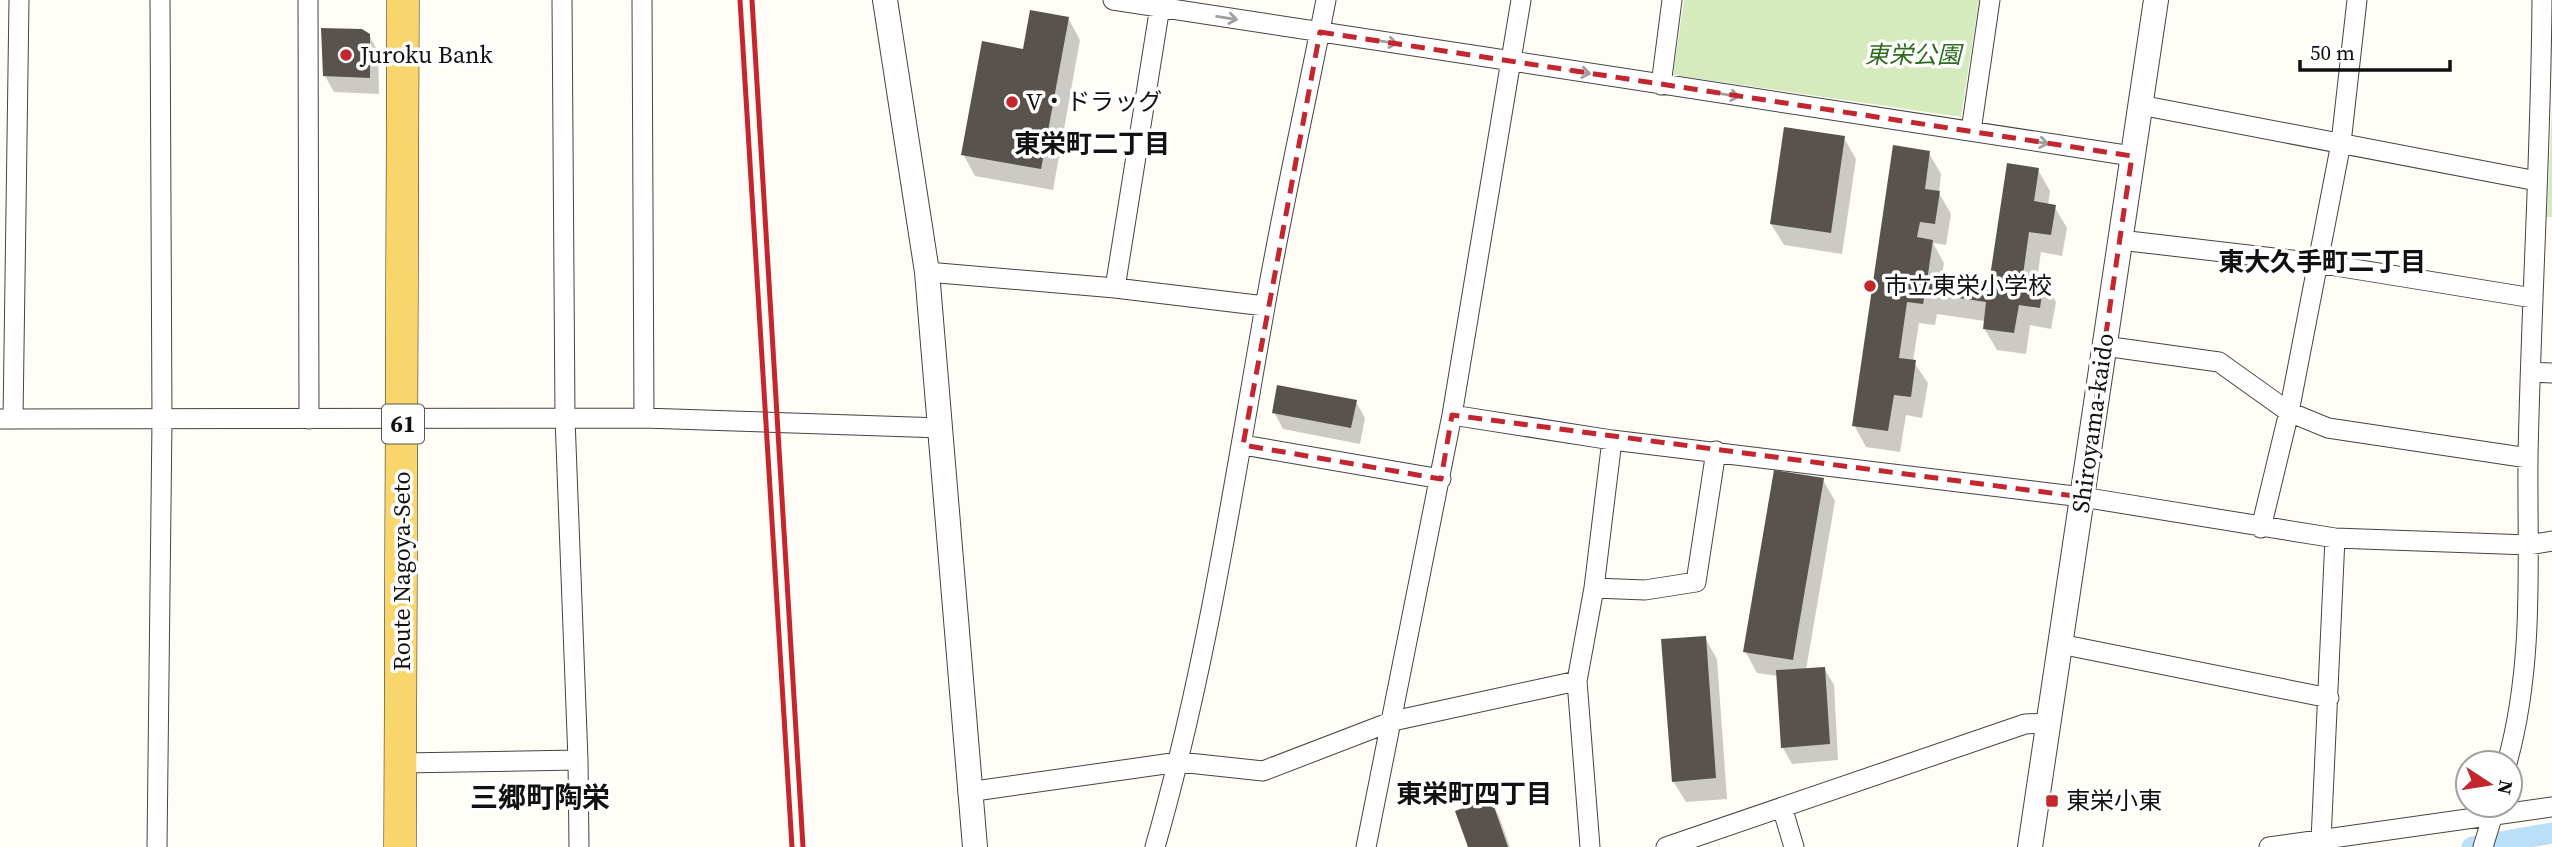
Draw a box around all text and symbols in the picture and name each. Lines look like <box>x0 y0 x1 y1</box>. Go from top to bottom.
one-way arrow <box>1215 11 1238 24</box>
scale bar <box>2300 28 2450 72</box>
one-way arrow <box>1375 36 1398 49</box>
place label: Juroku Bank <box>359 38 494 71</box>
park label: 東栄公園 <box>1865 38 1964 71</box>
text: 50 m <box>2310 38 2355 67</box>
marker: Juroku Bank <box>338 47 354 63</box>
one-way arrow <box>1569 66 1591 79</box>
place label: V・ドラッグ <box>1026 85 1162 118</box>
one-way arrow <box>1717 89 1740 102</box>
marker: V・ドラッグ <box>1004 94 1020 110</box>
district label: 東栄町二丁目 <box>1014 126 1170 162</box>
one-way arrow <box>2026 135 2049 148</box>
district label: 東大久手町二丁目 <box>2218 244 2426 280</box>
place label: 市立東栄小学校 <box>1884 269 2052 302</box>
marker: 市立東栄小学校 <box>1862 278 1878 294</box>
street label: Shiroyama-kaido <box>2064 331 2121 515</box>
road number: 61 <box>382 404 424 444</box>
street label: Route Nagoya-Seto <box>385 471 418 671</box>
north arrow <box>2454 749 2524 819</box>
district label: 東栄町四丁目 <box>1396 776 1552 812</box>
district label: 三郷町陶栄 <box>470 778 610 816</box>
text: N <box>2491 778 2520 797</box>
place label: 東栄小東 <box>2066 784 2162 817</box>
marker: 東栄小東 <box>2044 793 2060 809</box>

